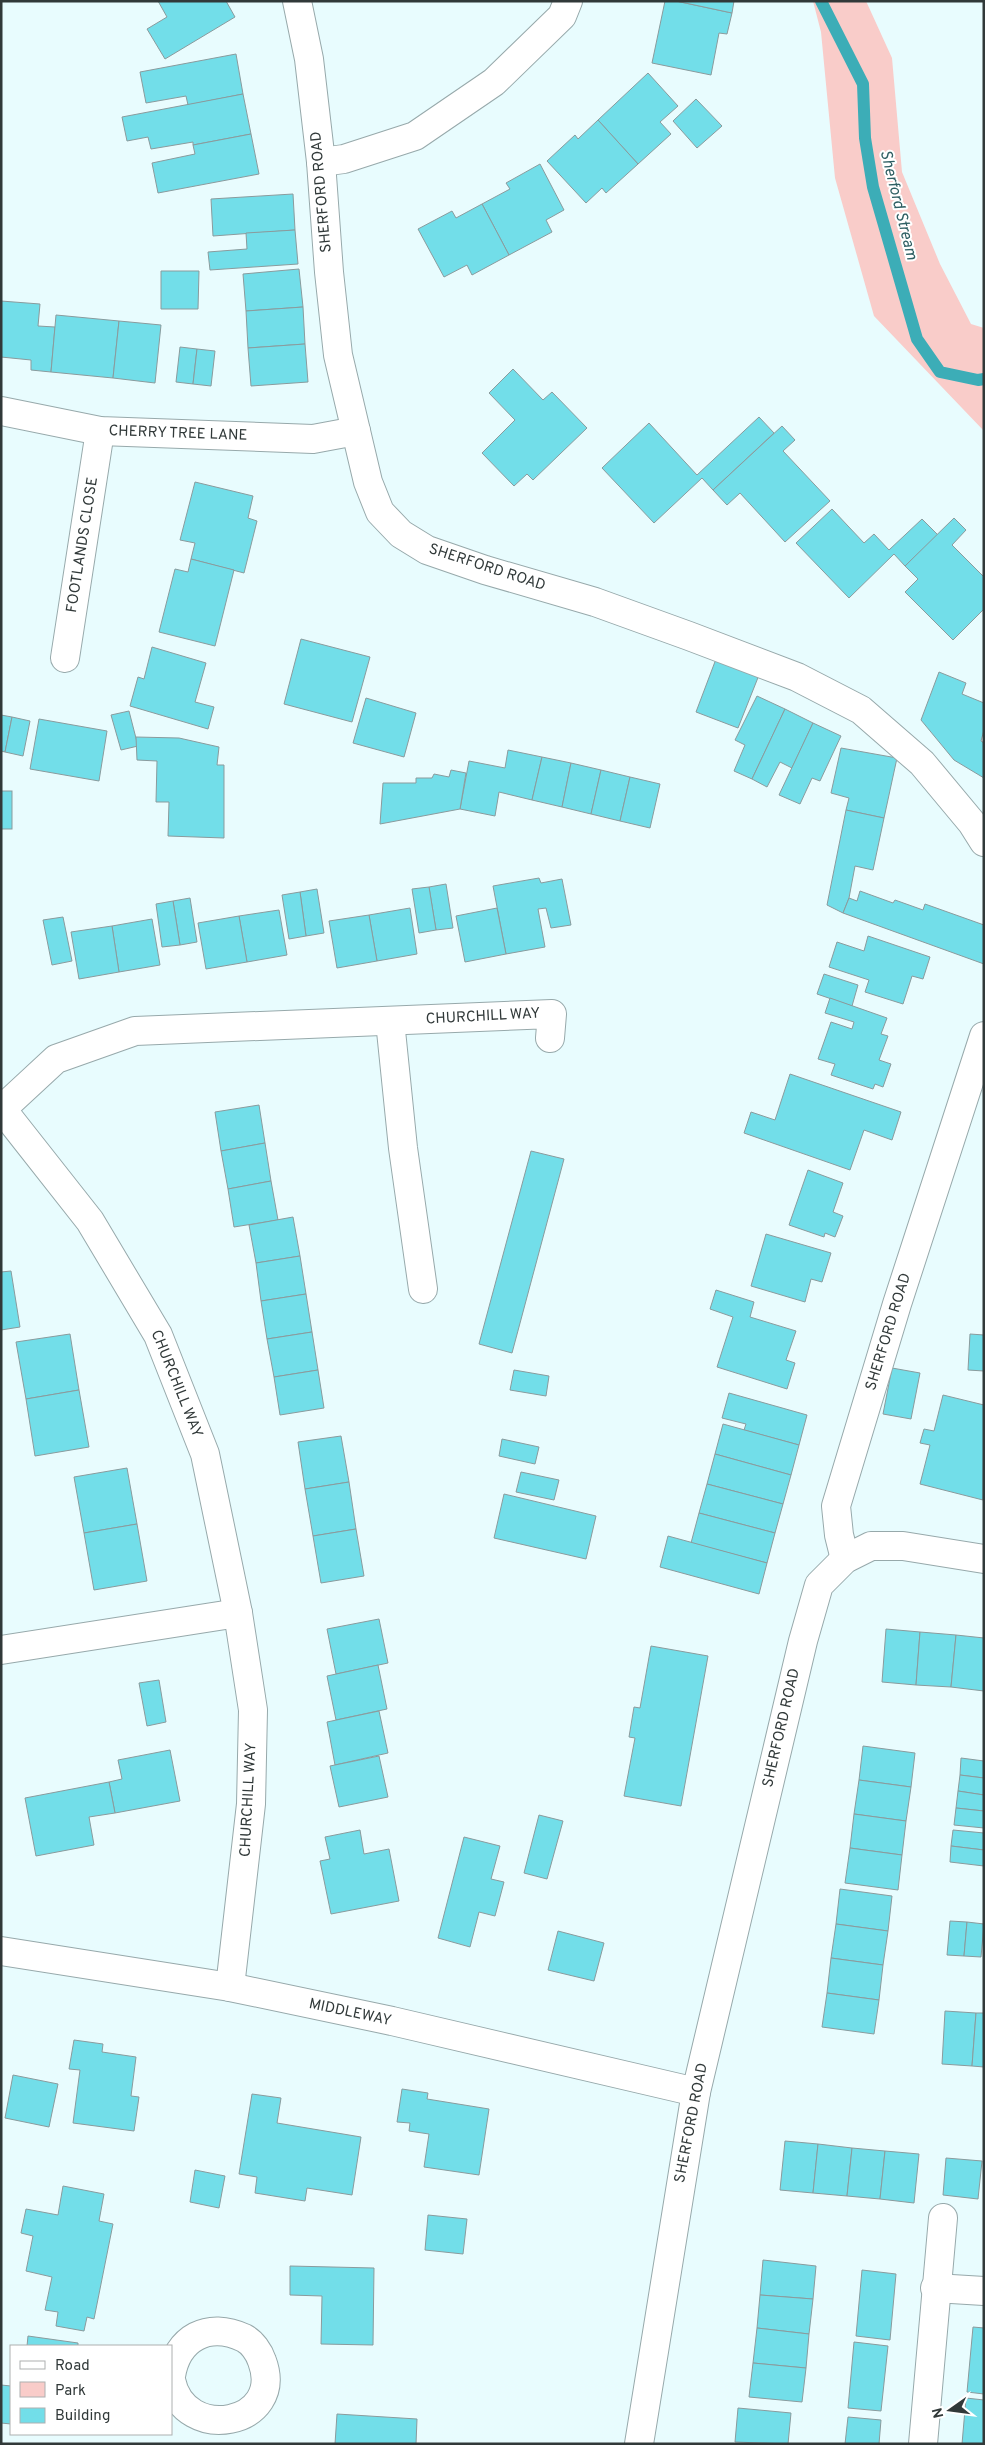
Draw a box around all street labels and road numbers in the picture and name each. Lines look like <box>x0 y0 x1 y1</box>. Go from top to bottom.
street label: SHERFORD ROAD <box>307 131 337 253</box>
street label: CHERRY TREE LANE <box>108 422 248 446</box>
street label: FOOTLANDS CLOSE <box>63 476 103 614</box>
street label: SHERFORD ROAD <box>426 540 548 596</box>
street label: CHURCHILL WAY <box>425 1004 541 1029</box>
street label: SHERFORD ROAD <box>862 1271 916 1393</box>
street label: CHURCHILL WAY <box>146 1327 206 1441</box>
street label: SHERFORD ROAD <box>759 1667 805 1789</box>
street label: CHURCHILL WAY <box>237 1742 262 1858</box>
street label: MIDDLEWAY <box>307 1995 393 2031</box>
street label: SHERFORD ROAD <box>671 2061 713 2185</box>

